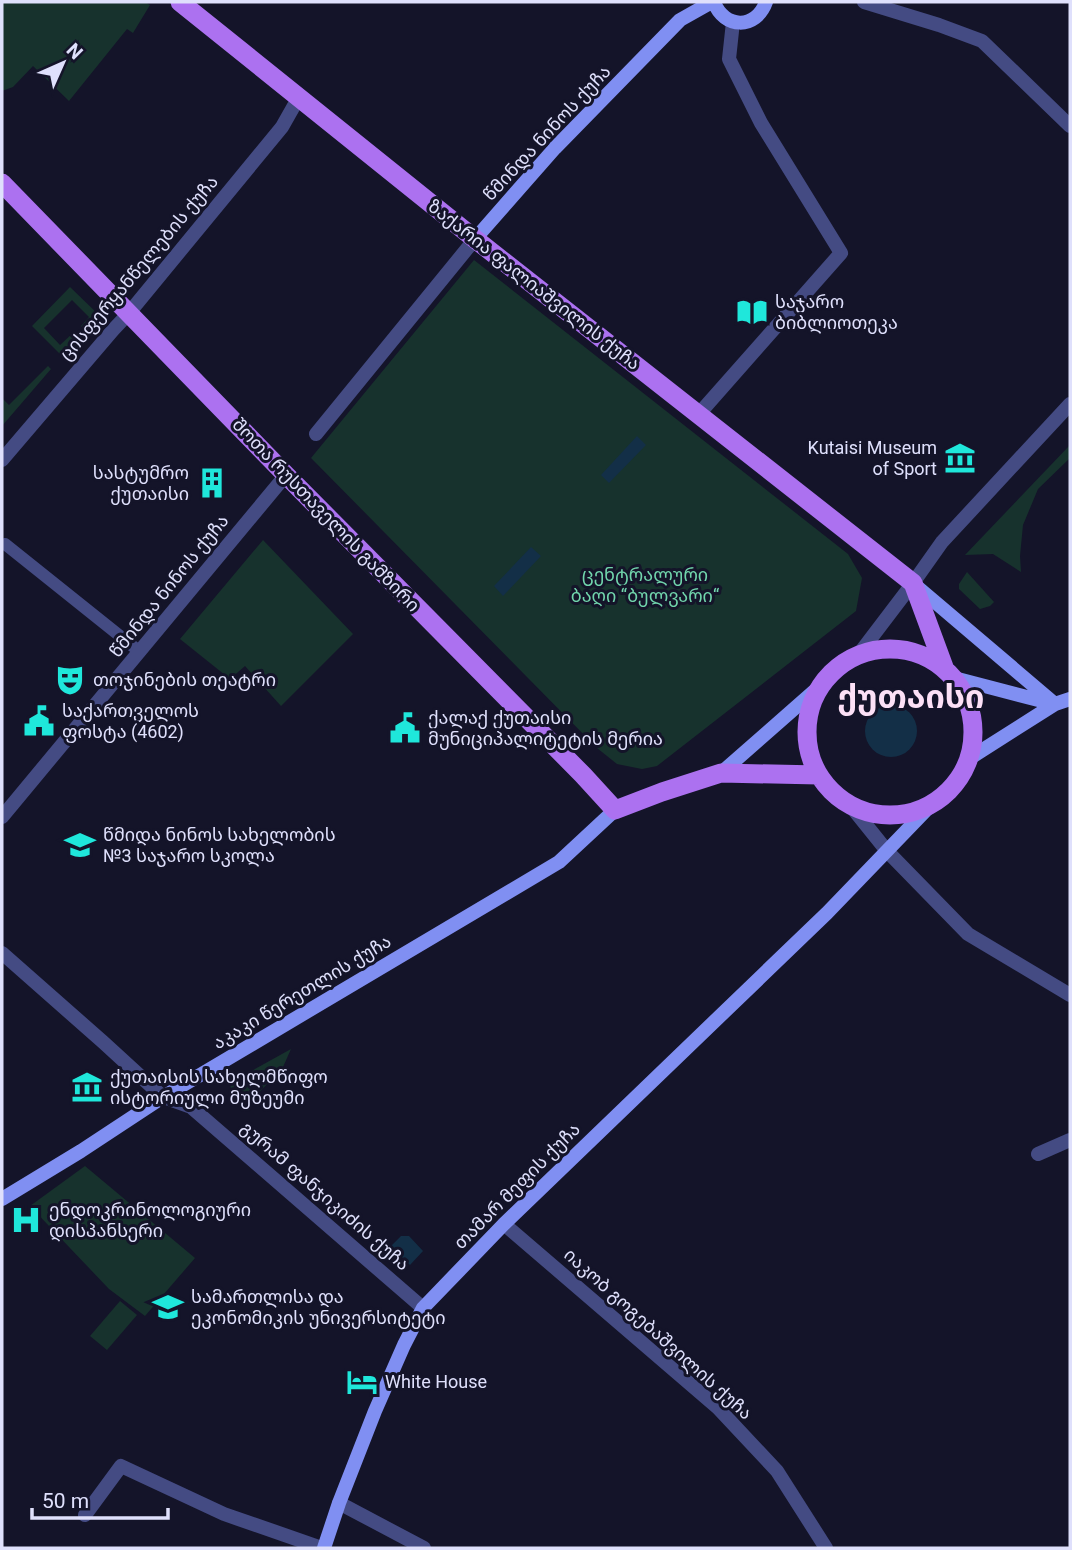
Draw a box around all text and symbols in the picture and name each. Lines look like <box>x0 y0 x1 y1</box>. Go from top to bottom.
north arrow <box>28 28 98 98</box>
text: N <box>62 38 88 64</box>
street label: წმინდა ნინოს ქუჩა <box>479 61 615 205</box>
street label: ცისფერყანწელების ქუჩა <box>55 171 223 365</box>
street label: ზაქარია ფალიაშვილის ქუჩა <box>423 195 645 375</box>
place label: საჯარო ბიბლიოთეკა <box>775 291 898 334</box>
library icon: საჯარო ბიბლიოთეკა <box>735 295 769 329</box>
street label: შოთა რუსთაველის გამზირი <box>228 414 424 616</box>
place label: Kutaisi Museum of Sport <box>808 437 937 479</box>
museum icon: Kutaisi Museum of Sport <box>943 441 977 475</box>
place label: სასტუმრო ქუთაისი <box>93 462 189 505</box>
building icon: სასტუმრო ქუთაისი <box>195 466 229 500</box>
street label: წმინდა ნინოს ქუჩა <box>105 510 233 662</box>
park label: ცენტრალური ბაღი “ბულვარი“ <box>571 564 720 607</box>
theatre icon: თოჯინების თეატრი <box>53 663 87 697</box>
place label: თოჯინების თეატრი <box>93 669 276 691</box>
district label: ქუთაისი <box>838 678 984 716</box>
place label: საქართველოს ფოსტა (4602) <box>62 700 199 743</box>
public building icon: საქართველოს ფოსტა (4602) <box>22 704 56 738</box>
place label: ქალაქ ქუთაისი მუნიციპალიტეტის მერია <box>428 707 663 750</box>
public building icon: ქალაქ ქუთაისი მუნიციპალიტეტის მერია <box>388 711 422 745</box>
place label: წმიდა ნინოს სახელობის №3 საჯარო სკოლა <box>103 824 336 867</box>
school or university icon: წმიდა ნინოს სახელობის №3 საჯარო სკოლა <box>63 828 97 862</box>
street label: აკაკი წერეთლის ქუჩა <box>209 930 395 1054</box>
place label: ქუთაისის სახელმწიფო ისტორიული მუზეუმი <box>110 1066 328 1109</box>
museum icon: ქუთაისის სახელმწიფო ისტორიული მუზეუმი <box>70 1070 104 1104</box>
street label: გურამ ფანჯიკიძის ქუჩა <box>236 1117 414 1275</box>
street label: თამარ მეფის ქუჩა <box>449 1118 585 1254</box>
place label: ენდოკრინოლოგიური დისპანსერი <box>49 1199 251 1242</box>
hospital icon: ენდოკრინოლოგიური დისპანსერი <box>9 1203 43 1237</box>
street label: იაკობ გოგებაშვილის ქუჩა <box>559 1244 757 1424</box>
place label: სამართლისა და ეკონომიკის უნივერსიტეტი <box>191 1286 446 1329</box>
school or university icon: სამართლისა და ეკონომიკის უნივერსიტეტი <box>151 1290 185 1324</box>
hotel icon: White House <box>345 1365 379 1399</box>
place label: White House <box>385 1371 487 1392</box>
scale bar <box>32 1476 168 1520</box>
text: 50 m <box>42 1489 89 1513</box>

